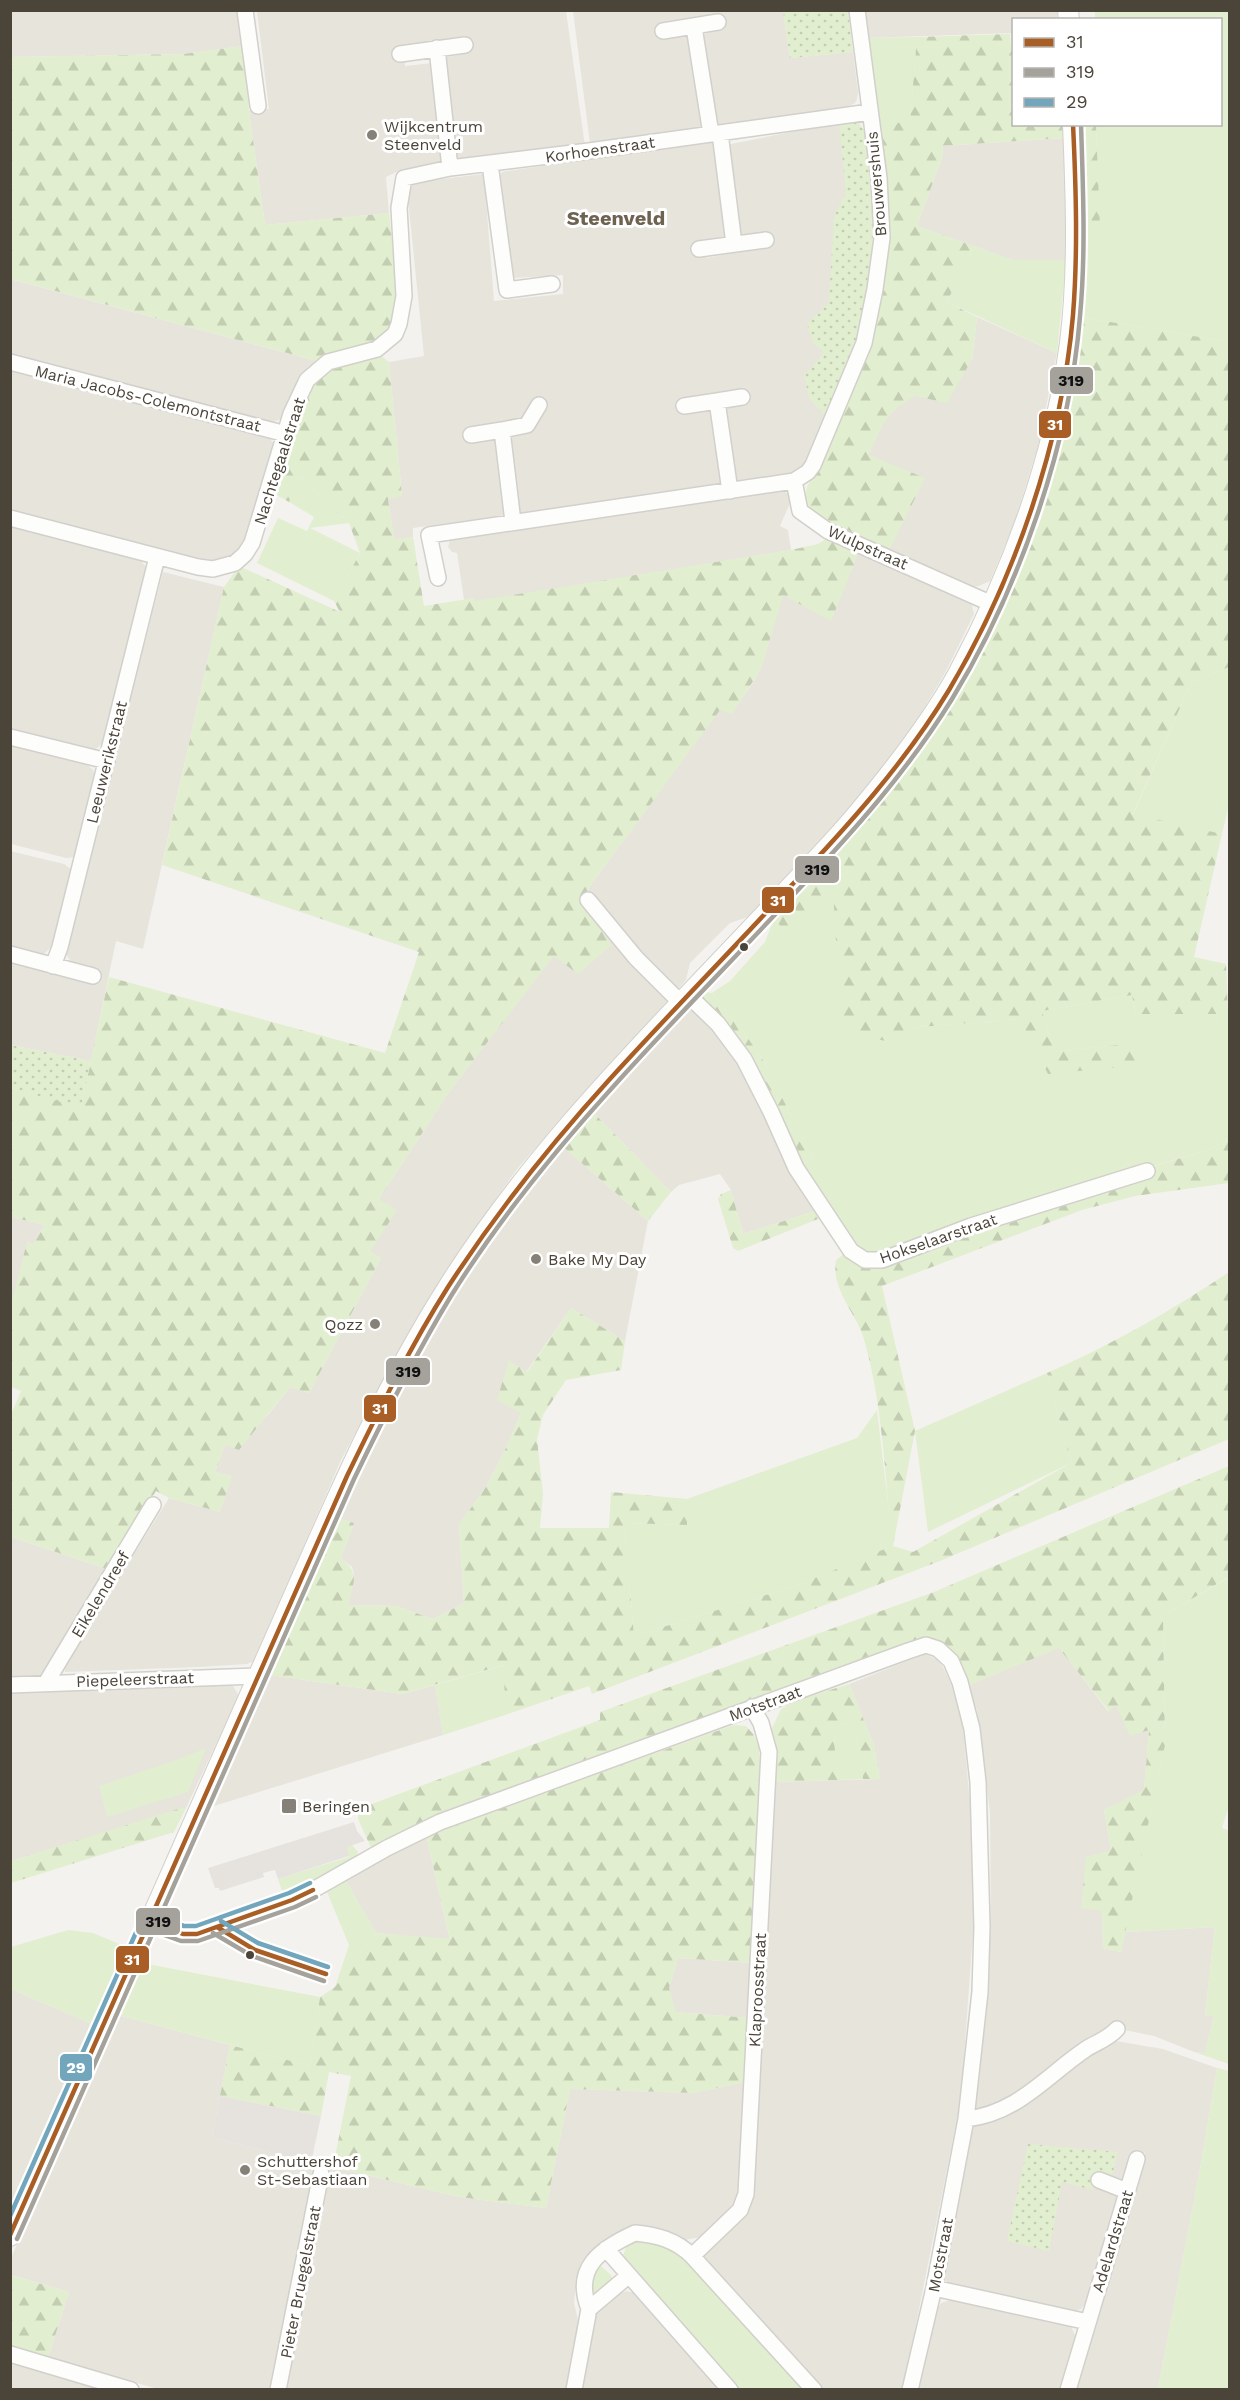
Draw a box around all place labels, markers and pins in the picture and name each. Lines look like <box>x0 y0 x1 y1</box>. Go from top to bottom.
place label: Wijkcentrum Steenveld <box>384 117 483 154</box>
marker: Wijkcentrum Steenveld <box>365 128 379 142</box>
unlabelled marker <box>738 941 750 953</box>
place label: Bake My Day <box>548 1250 647 1269</box>
marker: Bake My Day <box>529 1252 543 1266</box>
place label: Qozz <box>324 1315 363 1334</box>
marker: Qozz <box>368 1317 382 1331</box>
marker: Beringen <box>280 1797 298 1815</box>
place label: Beringen <box>302 1797 370 1816</box>
unlabelled marker <box>244 1949 256 1961</box>
place label: Schuttershof St-Sebastiaan <box>257 2152 368 2189</box>
marker: Schuttershof St-Sebastiaan <box>238 2163 252 2177</box>

